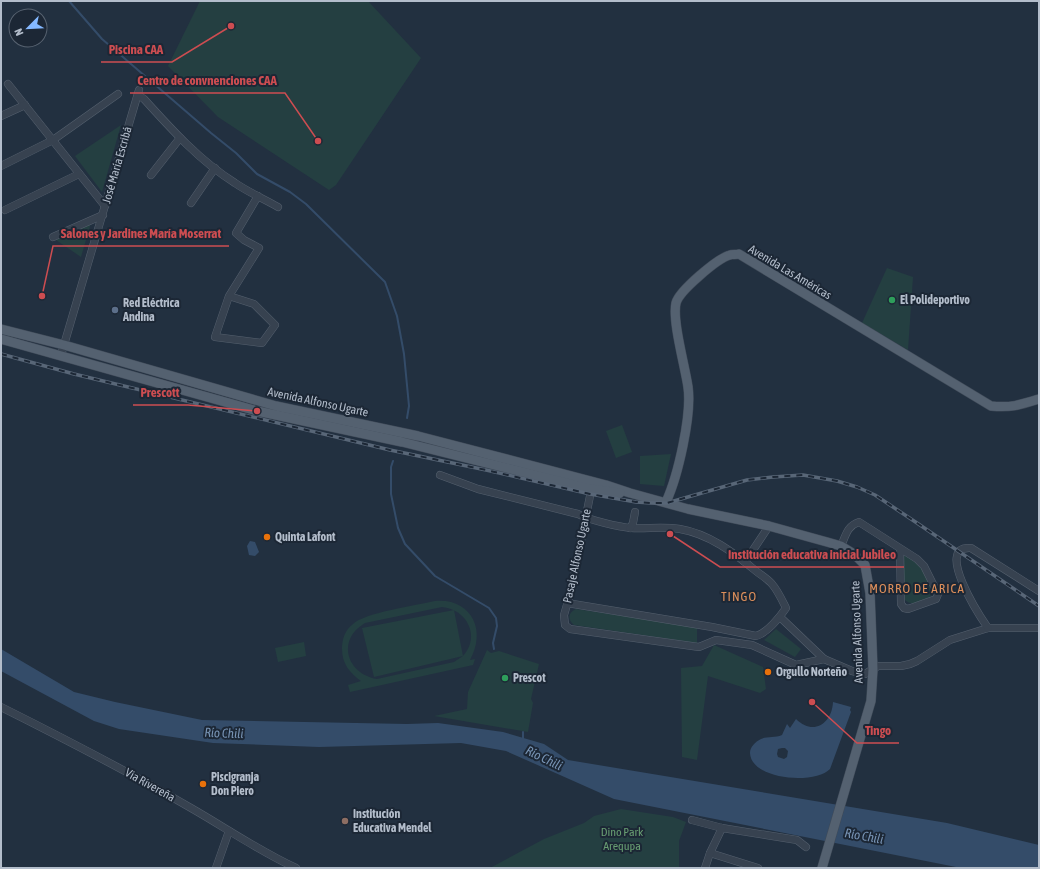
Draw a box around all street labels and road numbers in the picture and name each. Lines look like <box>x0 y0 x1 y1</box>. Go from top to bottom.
street label: José María Escribá <box>99 125 135 205</box>
street label: Avenida Las Américas <box>746 242 834 302</box>
street label: Avenida Alfonso Ugarte <box>266 384 370 420</box>
street label: Pasaje Alfonso Ugarte <box>560 508 594 604</box>
street label: Avenida Alfonso Ugarte <box>848 580 866 684</box>
street label: Via Rivereña <box>122 765 178 805</box>

